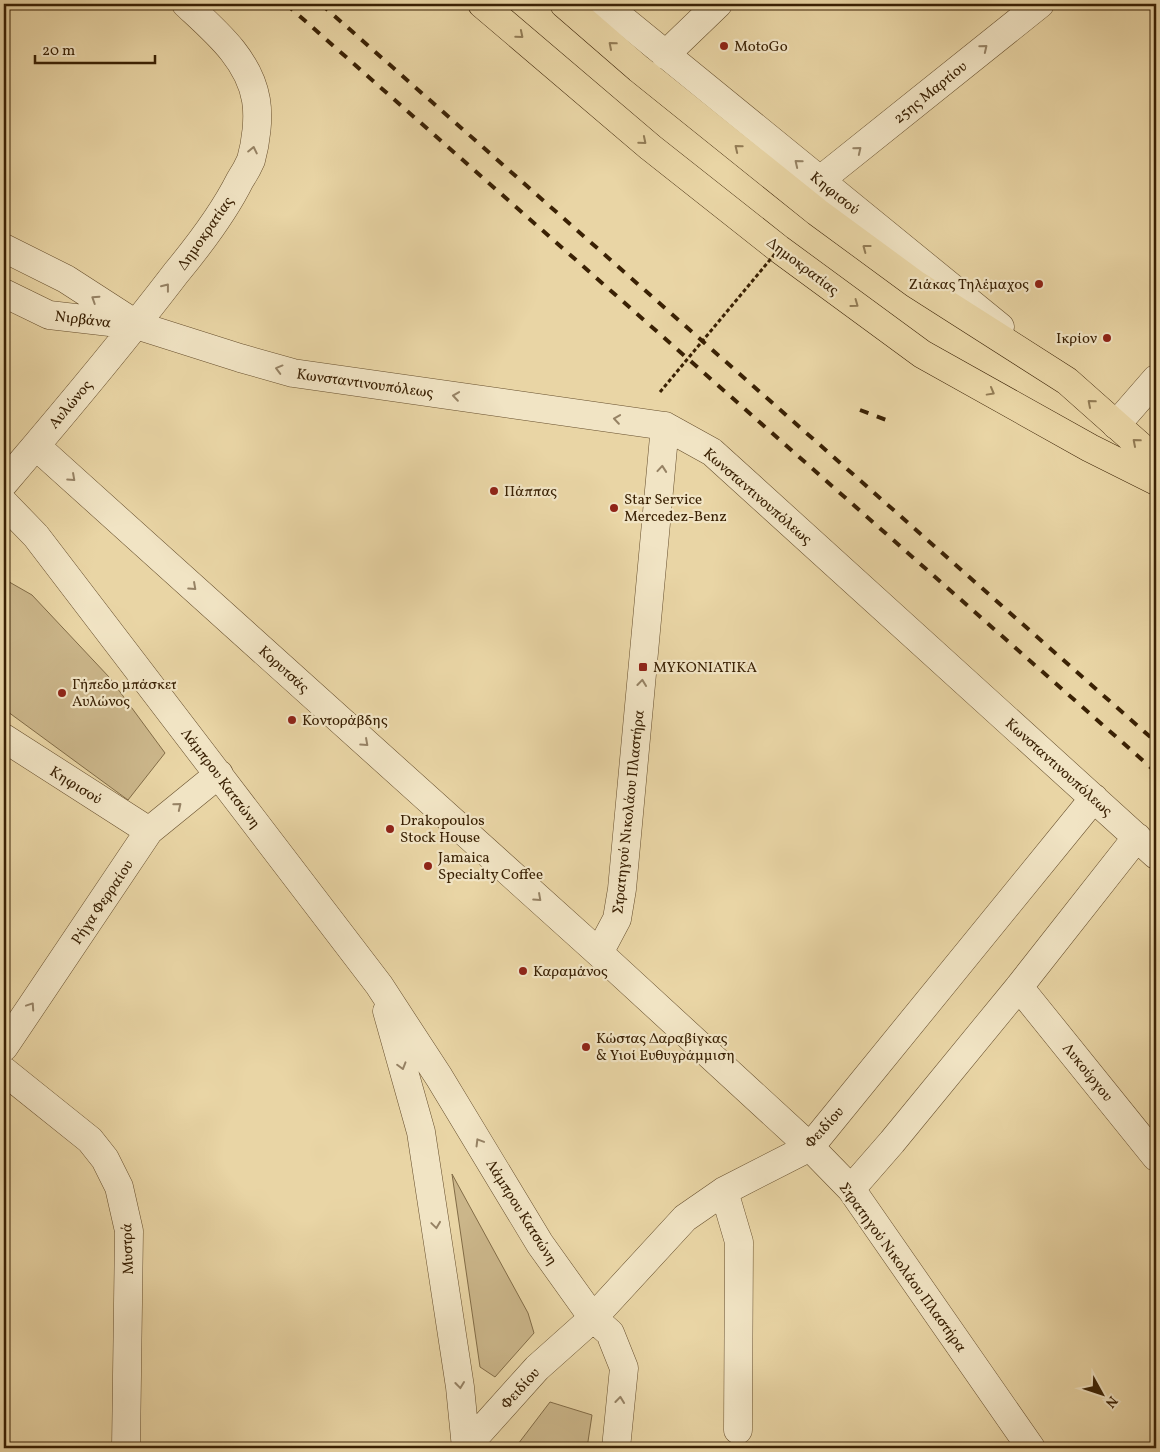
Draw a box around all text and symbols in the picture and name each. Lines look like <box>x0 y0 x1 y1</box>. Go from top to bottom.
one-way arrow <box>514 30 523 39</box>
scale bar <box>35 32 155 64</box>
place label: MotoGo <box>734 37 788 58</box>
marker: MotoGo <box>718 40 730 52</box>
text: 20 m <box>42 41 75 62</box>
one-way arrow <box>608 42 617 51</box>
one-way arrow <box>978 46 987 54</box>
street label: 25ης Μαρτίου <box>890 57 972 129</box>
one-way arrow <box>638 135 647 144</box>
one-way arrow <box>734 145 743 154</box>
one-way arrow <box>247 146 257 155</box>
one-way arrow <box>852 147 861 156</box>
one-way arrow <box>795 161 804 169</box>
street label: Κηφισού <box>805 168 863 221</box>
street label: Δημοκρατίας <box>173 193 240 275</box>
street label: Δημοκρατίας <box>762 233 843 301</box>
one-way arrow <box>862 245 872 254</box>
place label: Ζιάκας Τηλέμαχος <box>909 275 1029 296</box>
marker: Ζιάκας Τηλέμαχος <box>1033 278 1045 290</box>
one-way arrow <box>161 283 170 292</box>
one-way arrow <box>92 295 101 305</box>
one-way arrow <box>849 298 859 307</box>
street label: Νιρβάνα <box>53 307 112 334</box>
place label: Ικρίον <box>1056 329 1097 350</box>
marker: Ικρίον <box>1101 332 1113 344</box>
one-way arrow <box>275 364 283 374</box>
street label: Κωνσταντινουπόλεως <box>295 364 435 405</box>
street label: Αυλώνος <box>44 376 98 434</box>
one-way arrow <box>986 386 995 396</box>
one-way arrow <box>452 391 460 402</box>
one-way arrow <box>1088 400 1097 409</box>
one-way arrow <box>613 415 622 425</box>
one-way arrow <box>1133 439 1142 448</box>
street label: Κωνσταντινουπόλεως <box>698 444 816 550</box>
one-way arrow <box>656 464 667 472</box>
one-way arrow <box>67 472 76 481</box>
place label: Πάππας <box>504 482 557 503</box>
marker: Πάππας <box>488 485 500 497</box>
place label: Star Service Mercedez-Benz <box>624 490 727 528</box>
marker: Star Service Mercedez-Benz <box>608 502 620 514</box>
one-way arrow <box>187 581 196 590</box>
street label: Κορυτσάς <box>253 642 313 699</box>
place label: ΜΥΚΟΝΙΑΤΙΚΑ <box>653 658 757 679</box>
marker: ΜΥΚΟΝΙΑΤΙΚΑ <box>637 661 649 673</box>
place label: Γήπεδο μπάσκετ Αυλώνος <box>72 675 177 713</box>
one-way arrow <box>636 679 647 687</box>
marker: Γήπεδο μπάσκετ Αυλώνος <box>56 687 68 699</box>
street label: Στρατηγού Νικολάου Πλαστήρα <box>608 709 651 915</box>
place label: Κοντοράβδης <box>302 711 388 732</box>
marker: Κοντοράβδης <box>286 714 298 726</box>
street label: Κωνσταντινουπόλεως <box>1000 714 1116 822</box>
street label: Λάμπρου Κατσώνη <box>175 724 265 834</box>
one-way arrow <box>360 737 369 746</box>
street label: Κηφισού <box>45 762 105 811</box>
one-way arrow <box>173 803 182 812</box>
place label: Drakopoulos Stock House <box>400 811 485 849</box>
marker: Drakopoulos Stock House <box>384 823 396 835</box>
place label: Jamaica Specialty Coffee <box>438 848 543 886</box>
street label: Ρήγα Φερραίου <box>67 856 139 949</box>
marker: Jamaica Specialty Coffee <box>422 860 434 872</box>
one-way arrow <box>533 893 542 902</box>
place label: Καραμάνος <box>533 962 608 983</box>
marker: Καραμάνος <box>517 965 529 977</box>
one-way arrow <box>25 1003 34 1012</box>
place label: Κώστας Δαραβίγκας & Υιοί Ευθυγράμμιση <box>596 1029 735 1067</box>
street label: Λυκούργου <box>1057 1039 1117 1107</box>
marker: Κώστας Δαραβίγκας & Υιοί Ευθυγράμμιση <box>580 1041 592 1053</box>
one-way arrow <box>397 1061 407 1070</box>
street label: Φειδίου <box>801 1102 850 1154</box>
one-way arrow <box>475 1138 485 1147</box>
street label: Λάμπρου Κατσώνη <box>480 1156 562 1270</box>
street label: Στρατηγού Νικολάου Πλαστήρα <box>833 1179 971 1357</box>
one-way arrow <box>430 1221 441 1229</box>
street label: Μυστρά <box>117 1223 140 1275</box>
street label: Φειδίου <box>497 1363 546 1415</box>
north arrow <box>1078 1370 1128 1420</box>
one-way arrow <box>454 1382 465 1390</box>
text: N <box>1100 1391 1121 1411</box>
one-way arrow <box>615 1395 626 1403</box>

